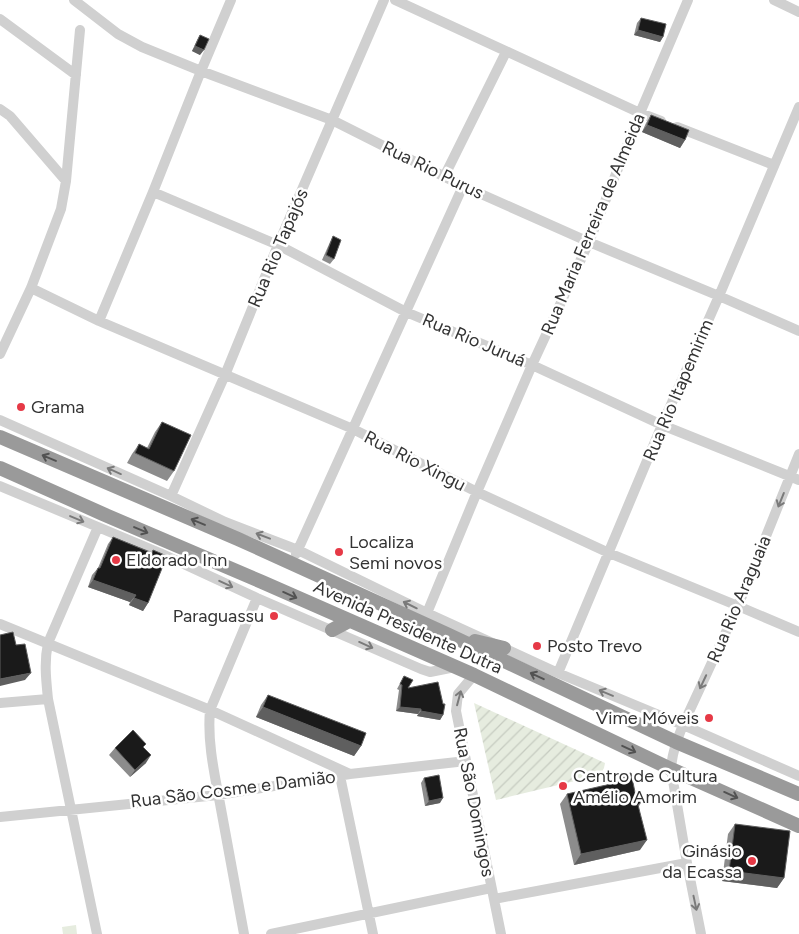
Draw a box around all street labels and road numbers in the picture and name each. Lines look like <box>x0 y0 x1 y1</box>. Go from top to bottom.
street label: Rua Maria Ferreira de Almeida <box>536 110 650 338</box>
street label: Rua Rio Purus <box>379 136 487 204</box>
street label: Rua Rio Tapajós <box>243 185 313 311</box>
street label: Rua Rio Juruá <box>419 308 529 372</box>
street label: Rua Rio Itapemirim <box>638 316 718 464</box>
street label: Rua Rio Xingu <box>360 426 470 496</box>
street label: Rua Rio Araguaia <box>702 532 776 666</box>
street label: Avenida Presidente Dutra <box>310 575 506 679</box>
street label: Rua São Domingos <box>449 725 499 879</box>
street label: Rua São Cosme e Damião <box>129 766 337 812</box>

